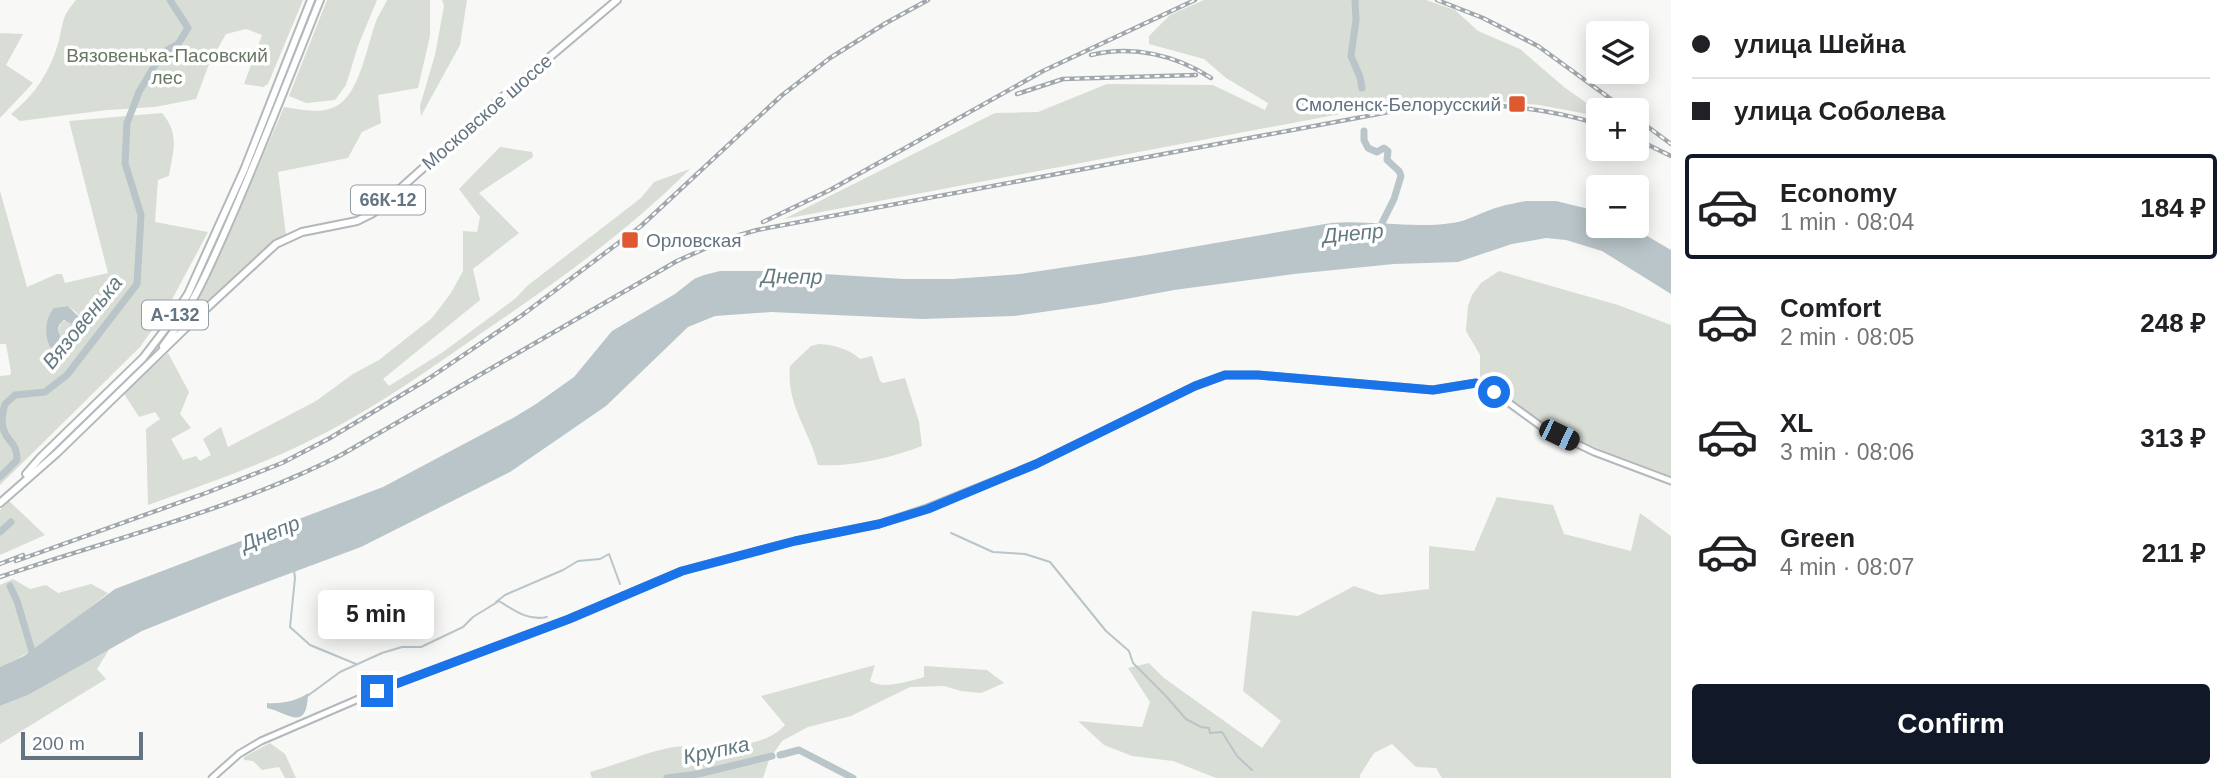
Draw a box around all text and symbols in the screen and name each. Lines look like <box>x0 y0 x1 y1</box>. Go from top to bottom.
map controls <box>1586 21 1649 238</box>
button: layers <box>1586 21 1649 84</box>
text: улица Шейна <box>1734 29 1905 59</box>
park label: Вязовенька-Пасовский лес <box>66 45 268 88</box>
street label: Московское шоссе <box>418 50 556 174</box>
place label: Смоленск-Белорусский <box>1295 94 1501 115</box>
marker: Смоленск-Белорусский <box>1507 94 1527 114</box>
text: улица Соболева <box>1734 96 1945 126</box>
button: + <box>1586 98 1649 161</box>
button: − <box>1586 175 1649 238</box>
icon: car <box>1696 175 1759 238</box>
text: Economy <box>1780 178 1897 208</box>
road number: 66К-12 <box>351 186 425 215</box>
text: 184 ₽ <box>2140 193 2206 223</box>
text: 1 min · 08:04 <box>1780 209 1914 235</box>
water label: Днепр <box>1319 219 1385 247</box>
marker: Орловская <box>620 230 640 250</box>
place label: Орловская <box>646 230 742 251</box>
water label: Днепр <box>759 264 823 288</box>
water label: Вязовенька <box>38 271 126 373</box>
icon: car <box>1696 290 1759 353</box>
text: Comfort <box>1780 293 1881 323</box>
road number: А-132 <box>142 300 208 330</box>
text: 248 ₽ <box>2140 308 2206 338</box>
text: 2 min · 08:05 <box>1780 324 1914 350</box>
route start <box>1478 376 1510 408</box>
icon: car <box>1696 405 1759 468</box>
text: XL <box>1780 408 1813 438</box>
car <box>1536 416 1583 454</box>
text: 313 ₽ <box>2140 423 2206 453</box>
text: 3 min · 08:06 <box>1780 439 1914 465</box>
water label: Днепр <box>235 511 303 556</box>
icon: car <box>1696 520 1759 583</box>
text: Green <box>1780 523 1855 553</box>
text: 211 ₽ <box>2142 538 2206 568</box>
text: 4 min · 08:07 <box>1780 554 1914 580</box>
callout: 5 min <box>319 590 435 638</box>
text: 5 min <box>346 601 406 627</box>
route end <box>361 675 393 707</box>
button: Confirm <box>1692 684 2210 764</box>
scale bar <box>21 729 144 761</box>
water label: Крупка <box>681 732 751 768</box>
text: 200 m <box>32 733 85 754</box>

